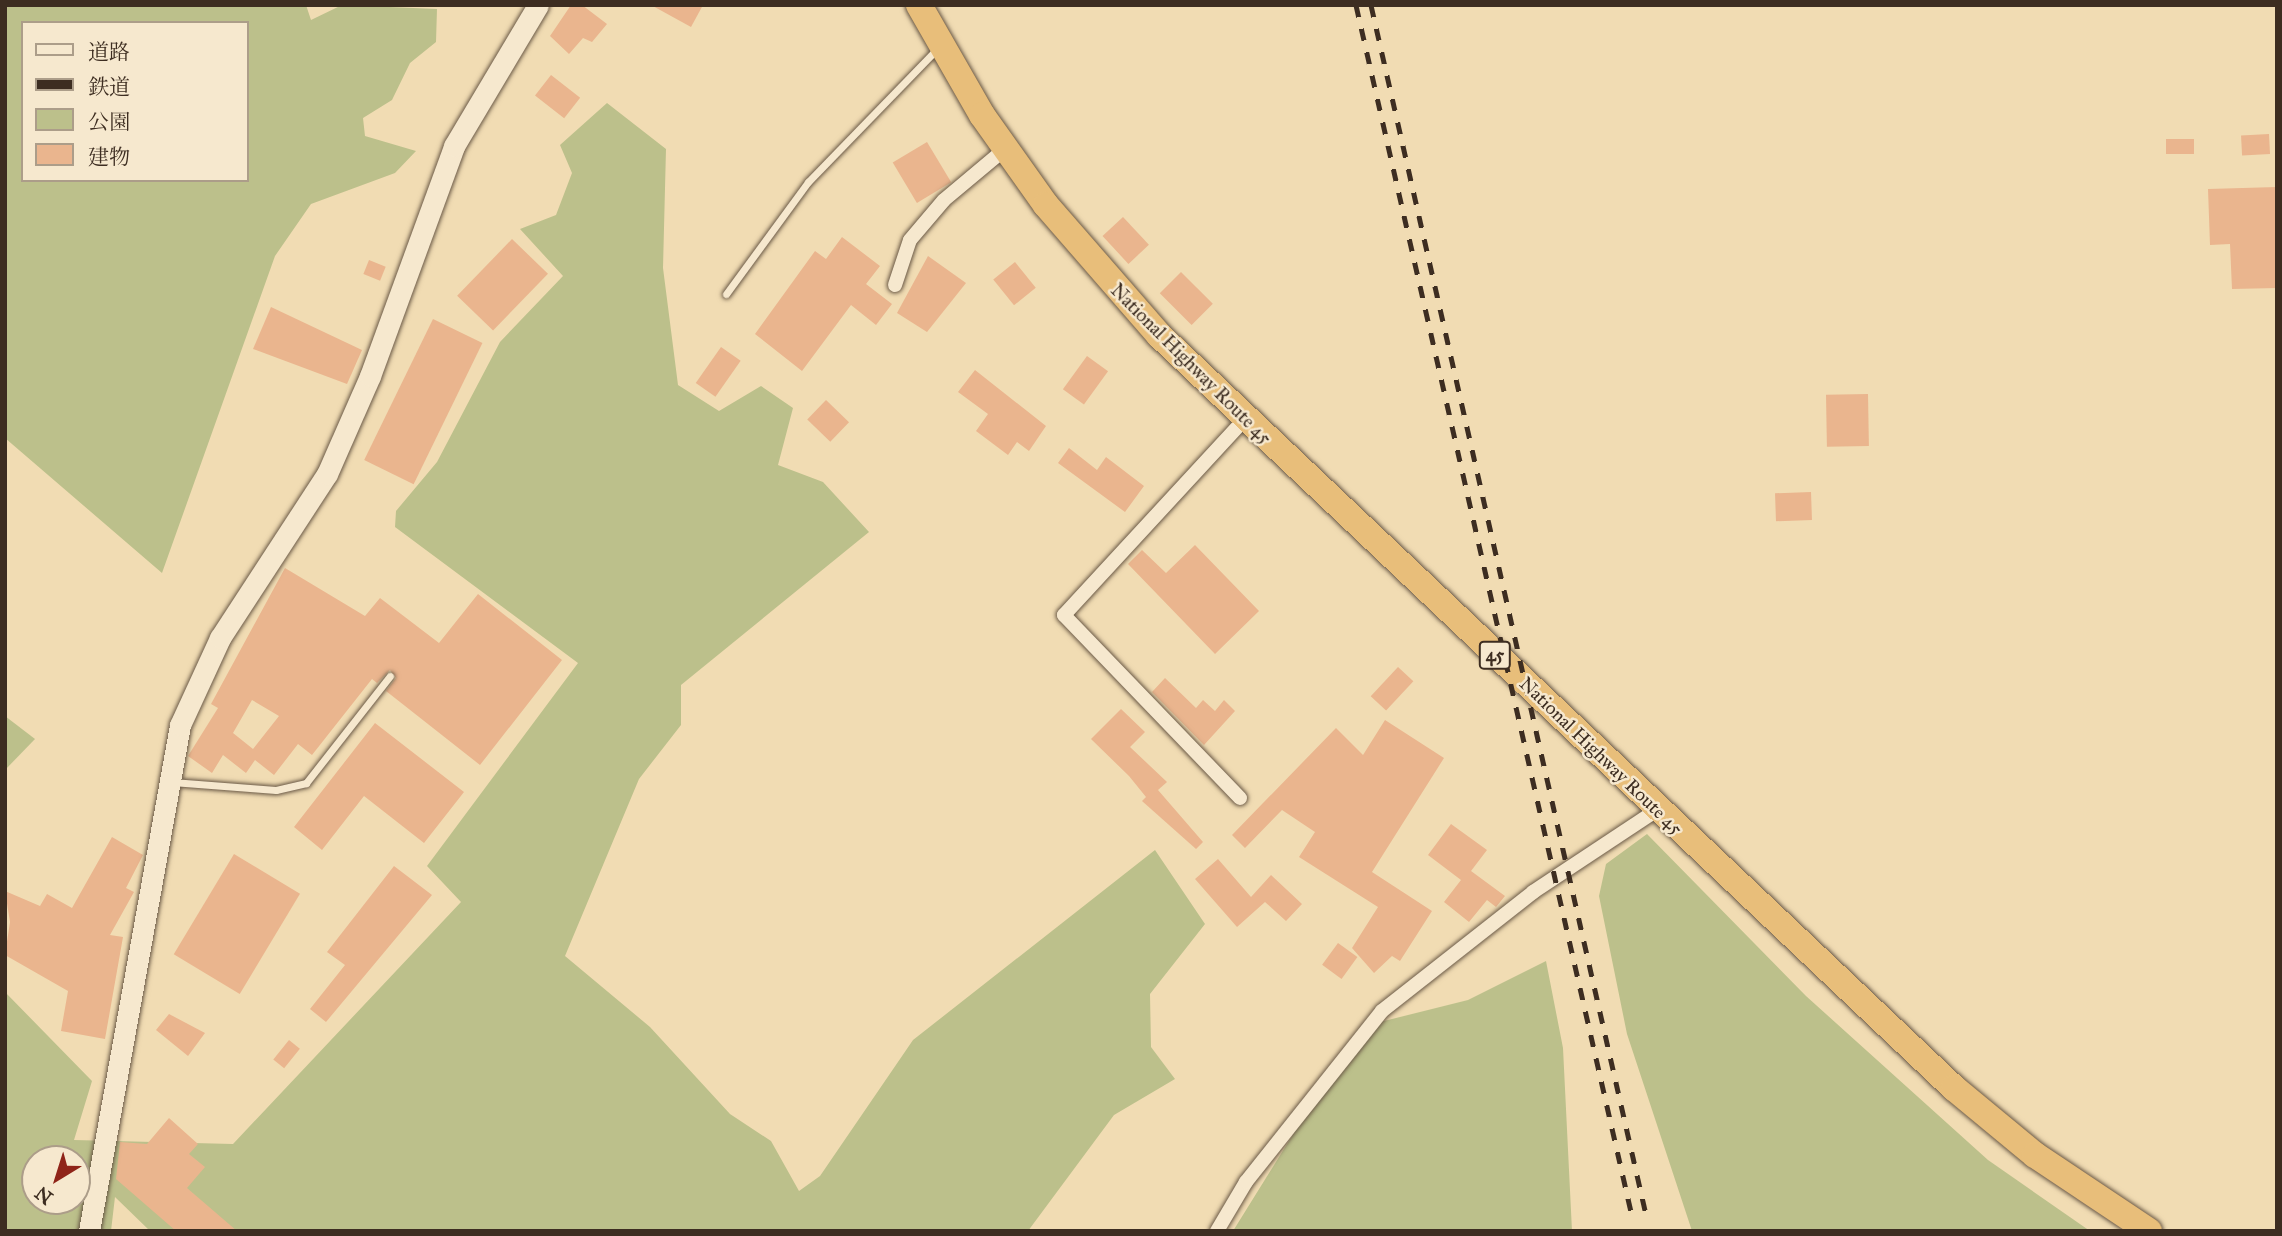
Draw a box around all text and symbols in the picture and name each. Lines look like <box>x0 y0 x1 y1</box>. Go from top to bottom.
legend <box>21 21 248 182</box>
text: 道路 <box>88 39 130 65</box>
text: 鉄道 <box>88 74 130 100</box>
text: 公園 <box>88 109 130 135</box>
text: 建物 <box>88 144 130 170</box>
street label: National Highway Route 45 <box>1106 279 1276 449</box>
road number: 45 <box>1478 640 1512 670</box>
street label: National Highway Route 45 <box>1515 672 1687 840</box>
north arrow <box>21 1145 91 1215</box>
text: N <box>31 1181 57 1209</box>

